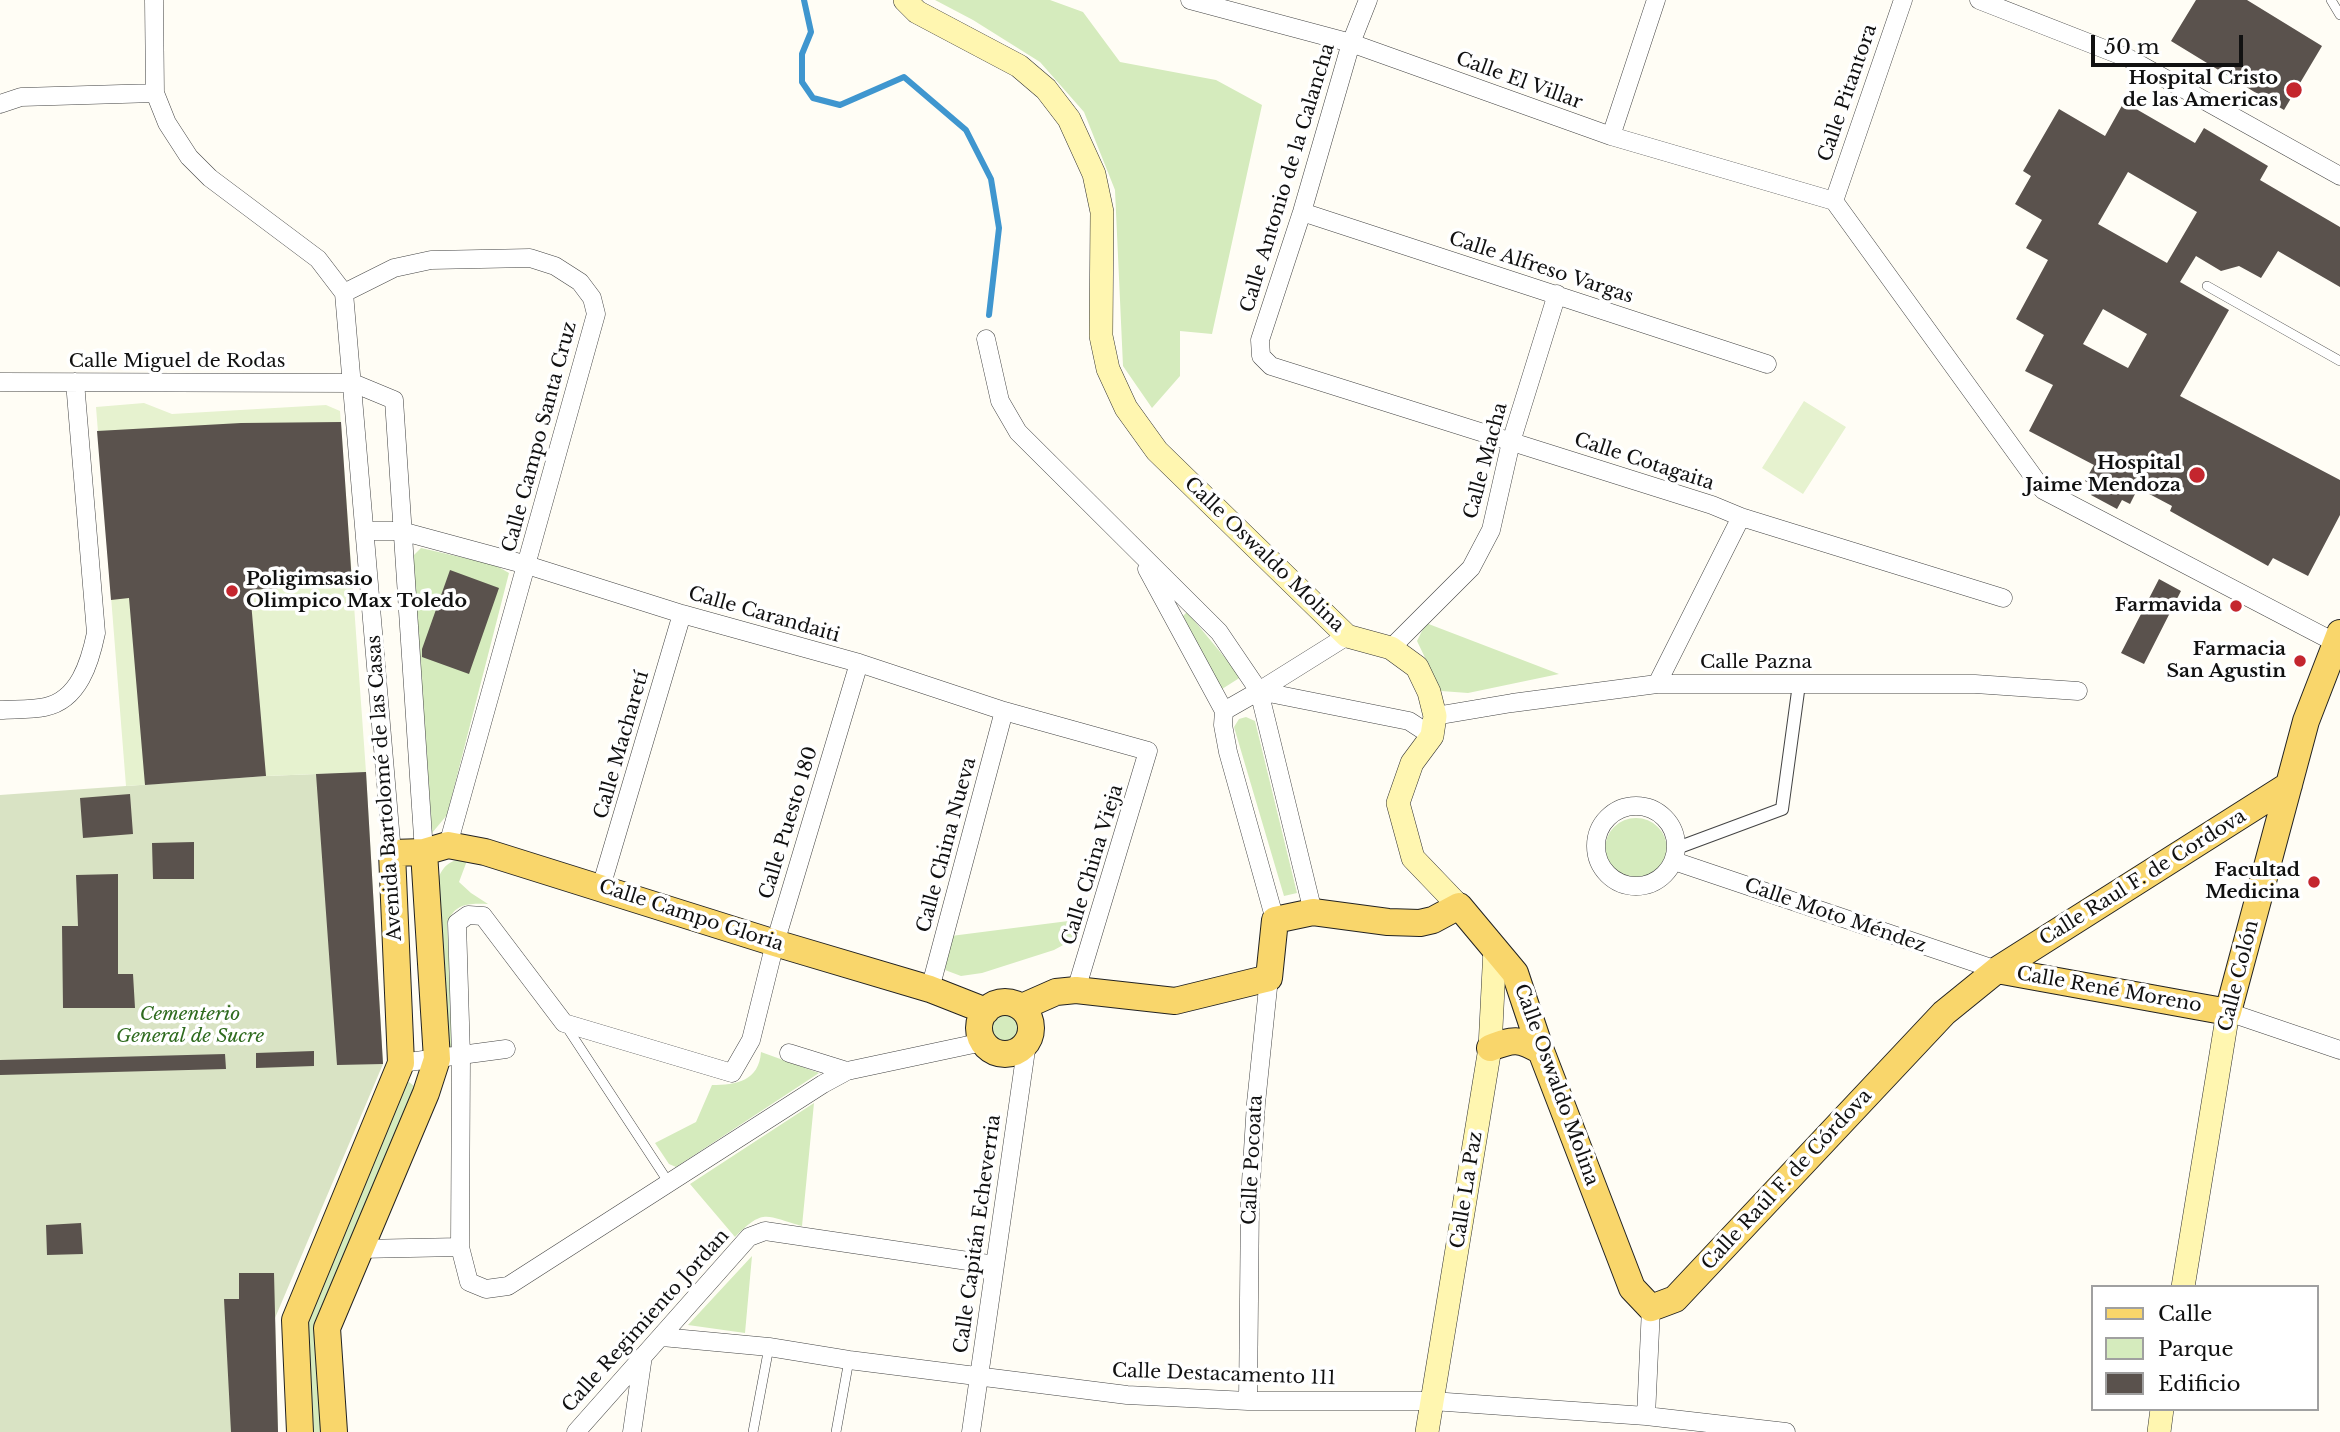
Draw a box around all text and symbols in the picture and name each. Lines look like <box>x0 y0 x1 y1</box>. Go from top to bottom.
street label: Calle Pitantora <box>1814 21 1882 165</box>
scale bar <box>2095 21 2247 65</box>
text: 50 m <box>2104 34 2159 60</box>
street label: Calle Antonio de la Calancha <box>1236 41 1340 315</box>
street label: Calle El Villar <box>1453 48 1585 114</box>
place label: Hospital Cristo de las Americas <box>2123 68 2278 112</box>
marker: Hospital Cristo de las Americas <box>2284 80 2304 100</box>
street label: Calle Alfreso Vargas <box>1446 227 1636 309</box>
street label: Calle Campo Santa Cruz <box>498 319 582 555</box>
street label: Calle Miguel de Rodas <box>69 351 285 373</box>
street label: Calle Macha <box>1460 400 1512 522</box>
street label: Calle Cotagaita <box>1571 429 1717 495</box>
place label: Hospital Jaime Mendoza <box>2025 453 2181 497</box>
marker: Hospital Jaime Mendoza <box>2187 465 2207 485</box>
street label: Calle Oswaldo Molina <box>1179 473 1349 637</box>
place label: Poligimsasio Olimpico Max Toledo <box>246 569 467 613</box>
street label: Calle Carandaiti <box>686 582 842 648</box>
marker: Poligimsasio Olimpico Max Toledo <box>224 583 240 599</box>
place label: Farmavida <box>2115 595 2222 617</box>
marker: Farmavida <box>2228 598 2244 614</box>
street label: Avenida Bartolomé de las Casas <box>363 634 407 942</box>
place label: Farmacia San Agustin <box>2166 639 2286 683</box>
street label: Calle Pazna <box>1700 652 1812 674</box>
marker: Farmacia San Agustin <box>2292 653 2308 669</box>
street label: Calle Macharetí <box>590 668 654 822</box>
street label: Calle Puesto 180 <box>755 744 823 902</box>
street label: Calle China Nueva <box>913 755 981 935</box>
street label: Calle China Vieja <box>1058 782 1128 948</box>
street label: Calle Raul F. de Cordova <box>2036 805 2250 951</box>
place label: Facultad Medicina <box>2205 860 2300 904</box>
street label: Calle Moto Méndez <box>1741 874 1929 958</box>
marker: Facultad Medicina <box>2306 874 2322 890</box>
street label: Calle Campo Gloria <box>596 875 786 957</box>
street label: Calle Colón <box>2214 918 2264 1034</box>
street label: Calle René Moreno <box>2015 962 2203 1018</box>
street label: Calle Oswaldo Molina <box>1509 981 1603 1189</box>
park label: Cementerio General de Sucre <box>116 1004 264 1048</box>
street label: Calle Raúl F. de Córdova <box>1697 1085 1877 1275</box>
street label: Calle Pocoata <box>1238 1094 1268 1226</box>
street label: Calle Capitán Echeverria <box>950 1113 1006 1355</box>
street label: Calle La Paz <box>1446 1130 1488 1250</box>
street label: Calle Regimiento Jordan <box>558 1225 734 1417</box>
legend <box>2092 1285 2319 1411</box>
text: Calle <box>2158 1301 2212 1327</box>
text: Parque <box>2158 1336 2233 1362</box>
street label: Calle Destacamento 111 <box>1112 1360 1336 1390</box>
text: Edificio <box>2158 1371 2240 1397</box>

